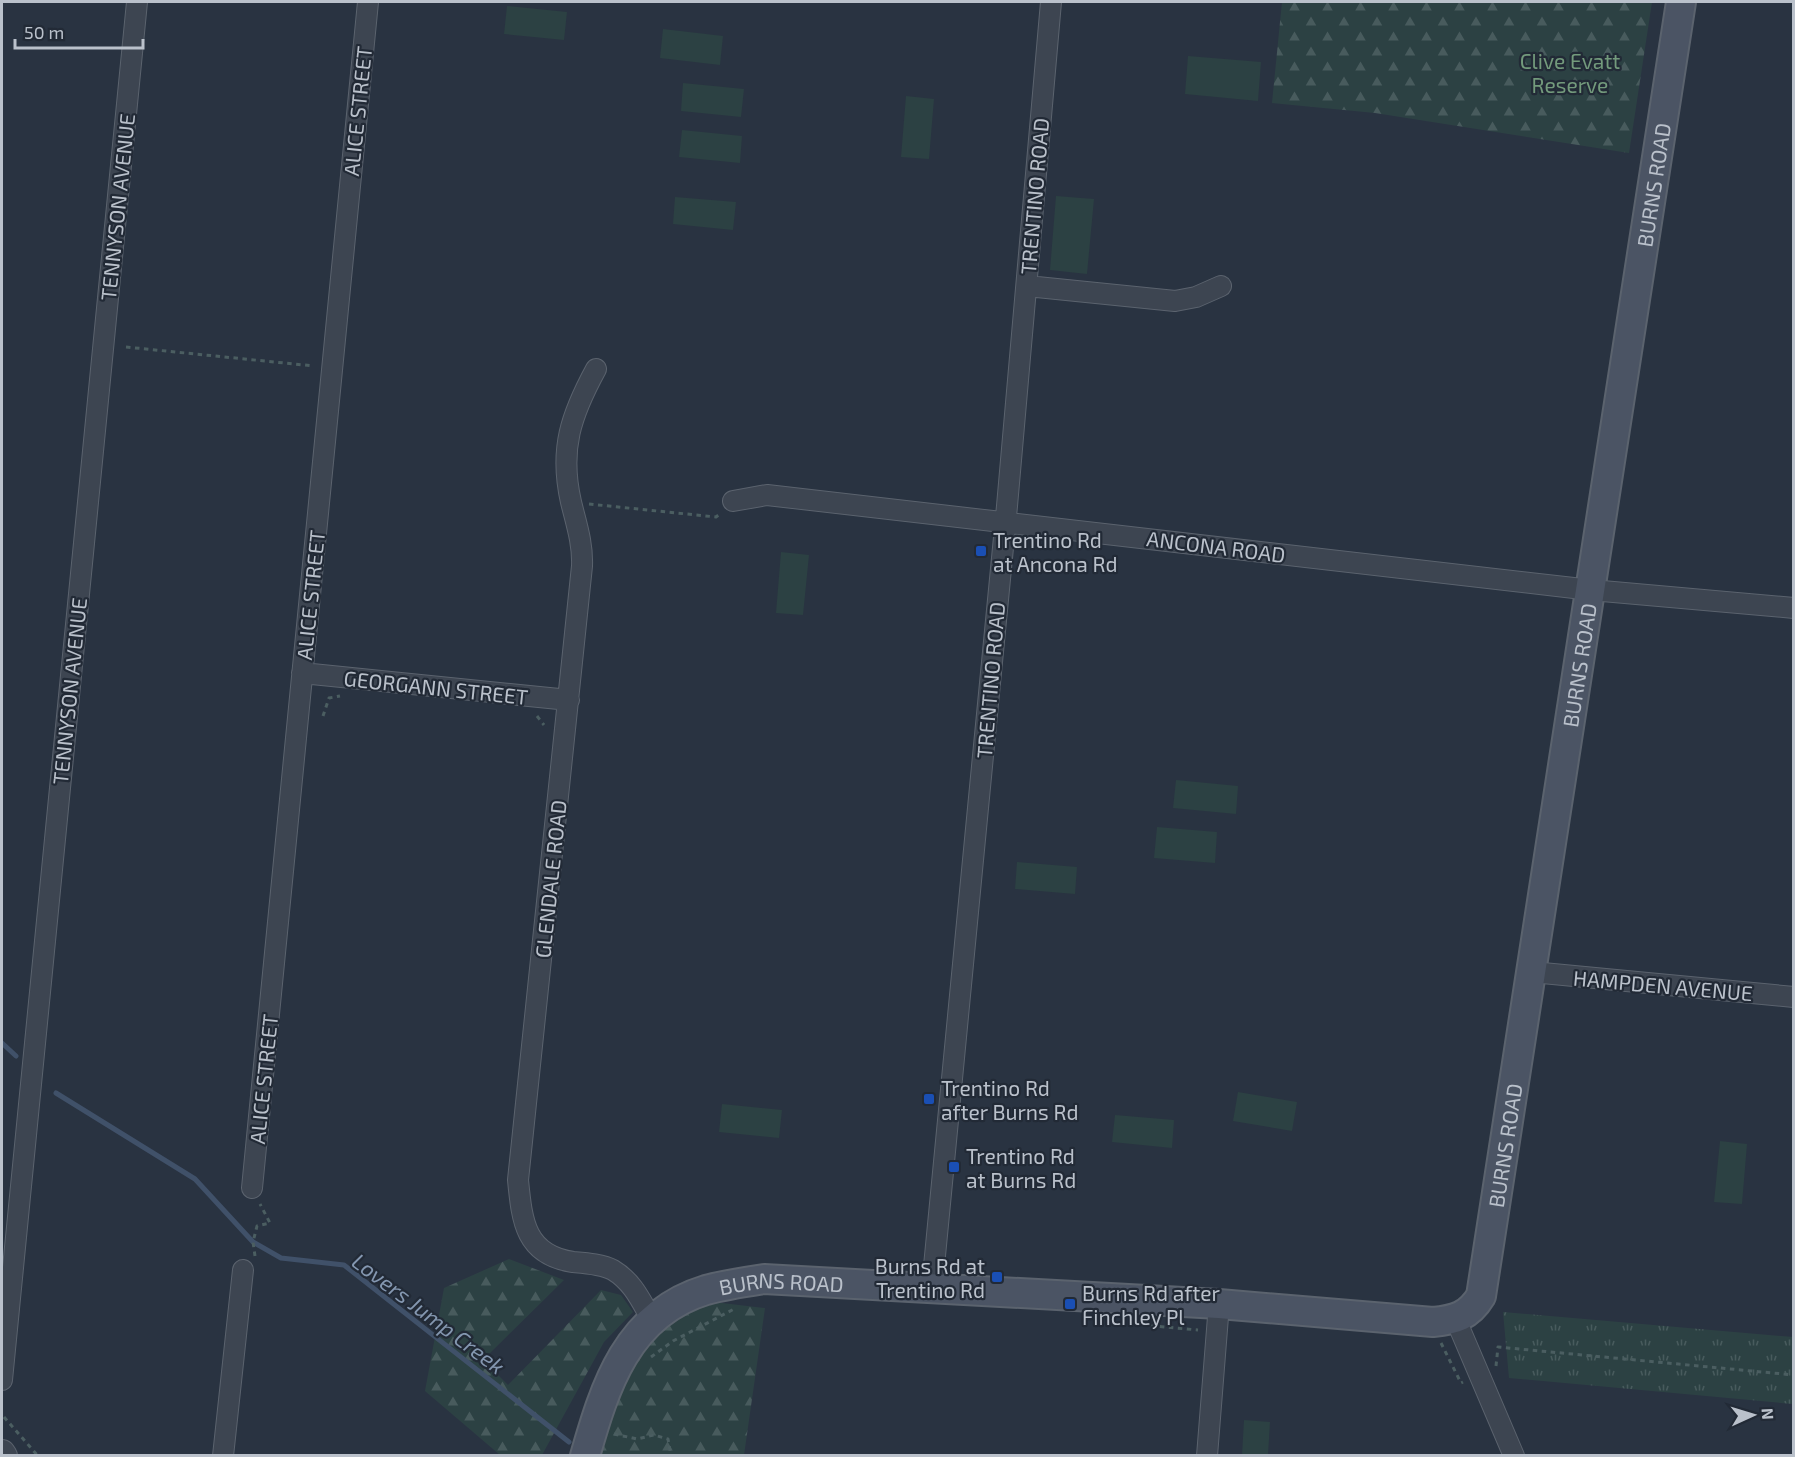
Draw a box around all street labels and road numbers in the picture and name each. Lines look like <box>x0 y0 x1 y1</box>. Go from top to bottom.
street label: ALICE STREET <box>338 45 376 177</box>
street label: TENNYSON AVENUE <box>95 112 139 302</box>
street label: TRENTINO ROAD <box>1015 117 1053 275</box>
street label: BURNS ROAD <box>1631 121 1675 249</box>
street label: ANCONA ROAD <box>1145 525 1287 567</box>
street label: ALICE STREET <box>291 529 329 661</box>
street label: TENNYSON AVENUE <box>47 596 91 786</box>
street label: TRENTINO ROAD <box>971 601 1009 759</box>
street label: BURNS ROAD <box>1557 601 1600 729</box>
street label: GEORGANN STREET <box>343 665 529 709</box>
street label: GLENDALE ROAD <box>529 799 571 959</box>
street label: HAMPDEN AVENUE <box>1572 965 1754 1005</box>
street label: ALICE STREET <box>244 1013 282 1145</box>
street label: BURNS ROAD <box>1482 1082 1526 1209</box>
street label: BURNS ROAD <box>717 1266 844 1299</box>

